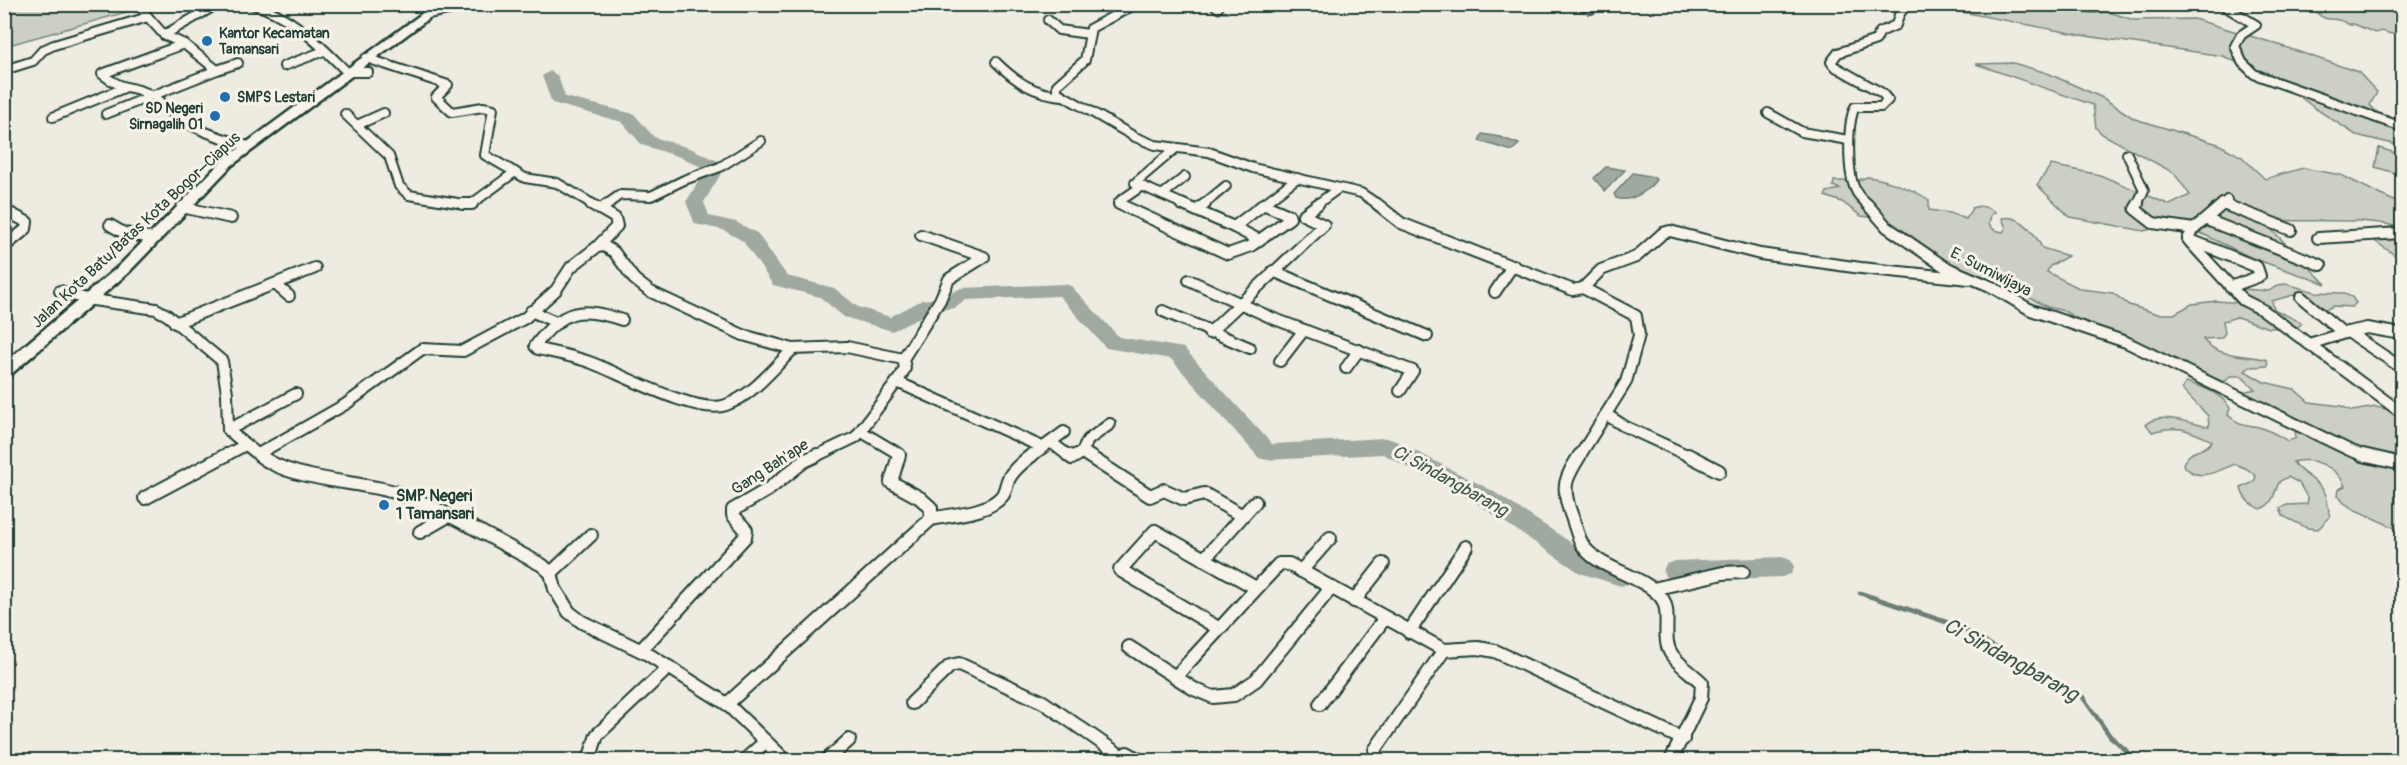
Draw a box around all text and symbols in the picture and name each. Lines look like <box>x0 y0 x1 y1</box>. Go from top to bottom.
place label: Kantor Kecamatan Tamansari <box>218 25 330 58</box>
marker: Kantor Kecamatan Tamansari <box>200 34 214 48</box>
place label: SMPS Lestari <box>237 89 315 106</box>
marker: SMPS Lestari <box>218 90 232 104</box>
place label: SD Negeri Sirnagalih 01 <box>129 100 204 133</box>
marker: SD Negeri Sirnagalih 01 <box>208 109 222 123</box>
street label: Jalan Kota Batu/Batas Kota Bogor–Ciapus <box>27 128 245 332</box>
street label: E. Sumiwijaya <box>1947 243 2035 301</box>
street label: Gang Bah'ape <box>728 435 813 499</box>
water label: Ci Sindangbarang <box>1388 440 1513 523</box>
place label: SMP Negeri 1 Tamansari <box>396 486 474 524</box>
marker: SMP Negeri 1 Tamansari <box>377 498 391 512</box>
water label: Ci Sindangbarang <box>1939 612 2084 709</box>

